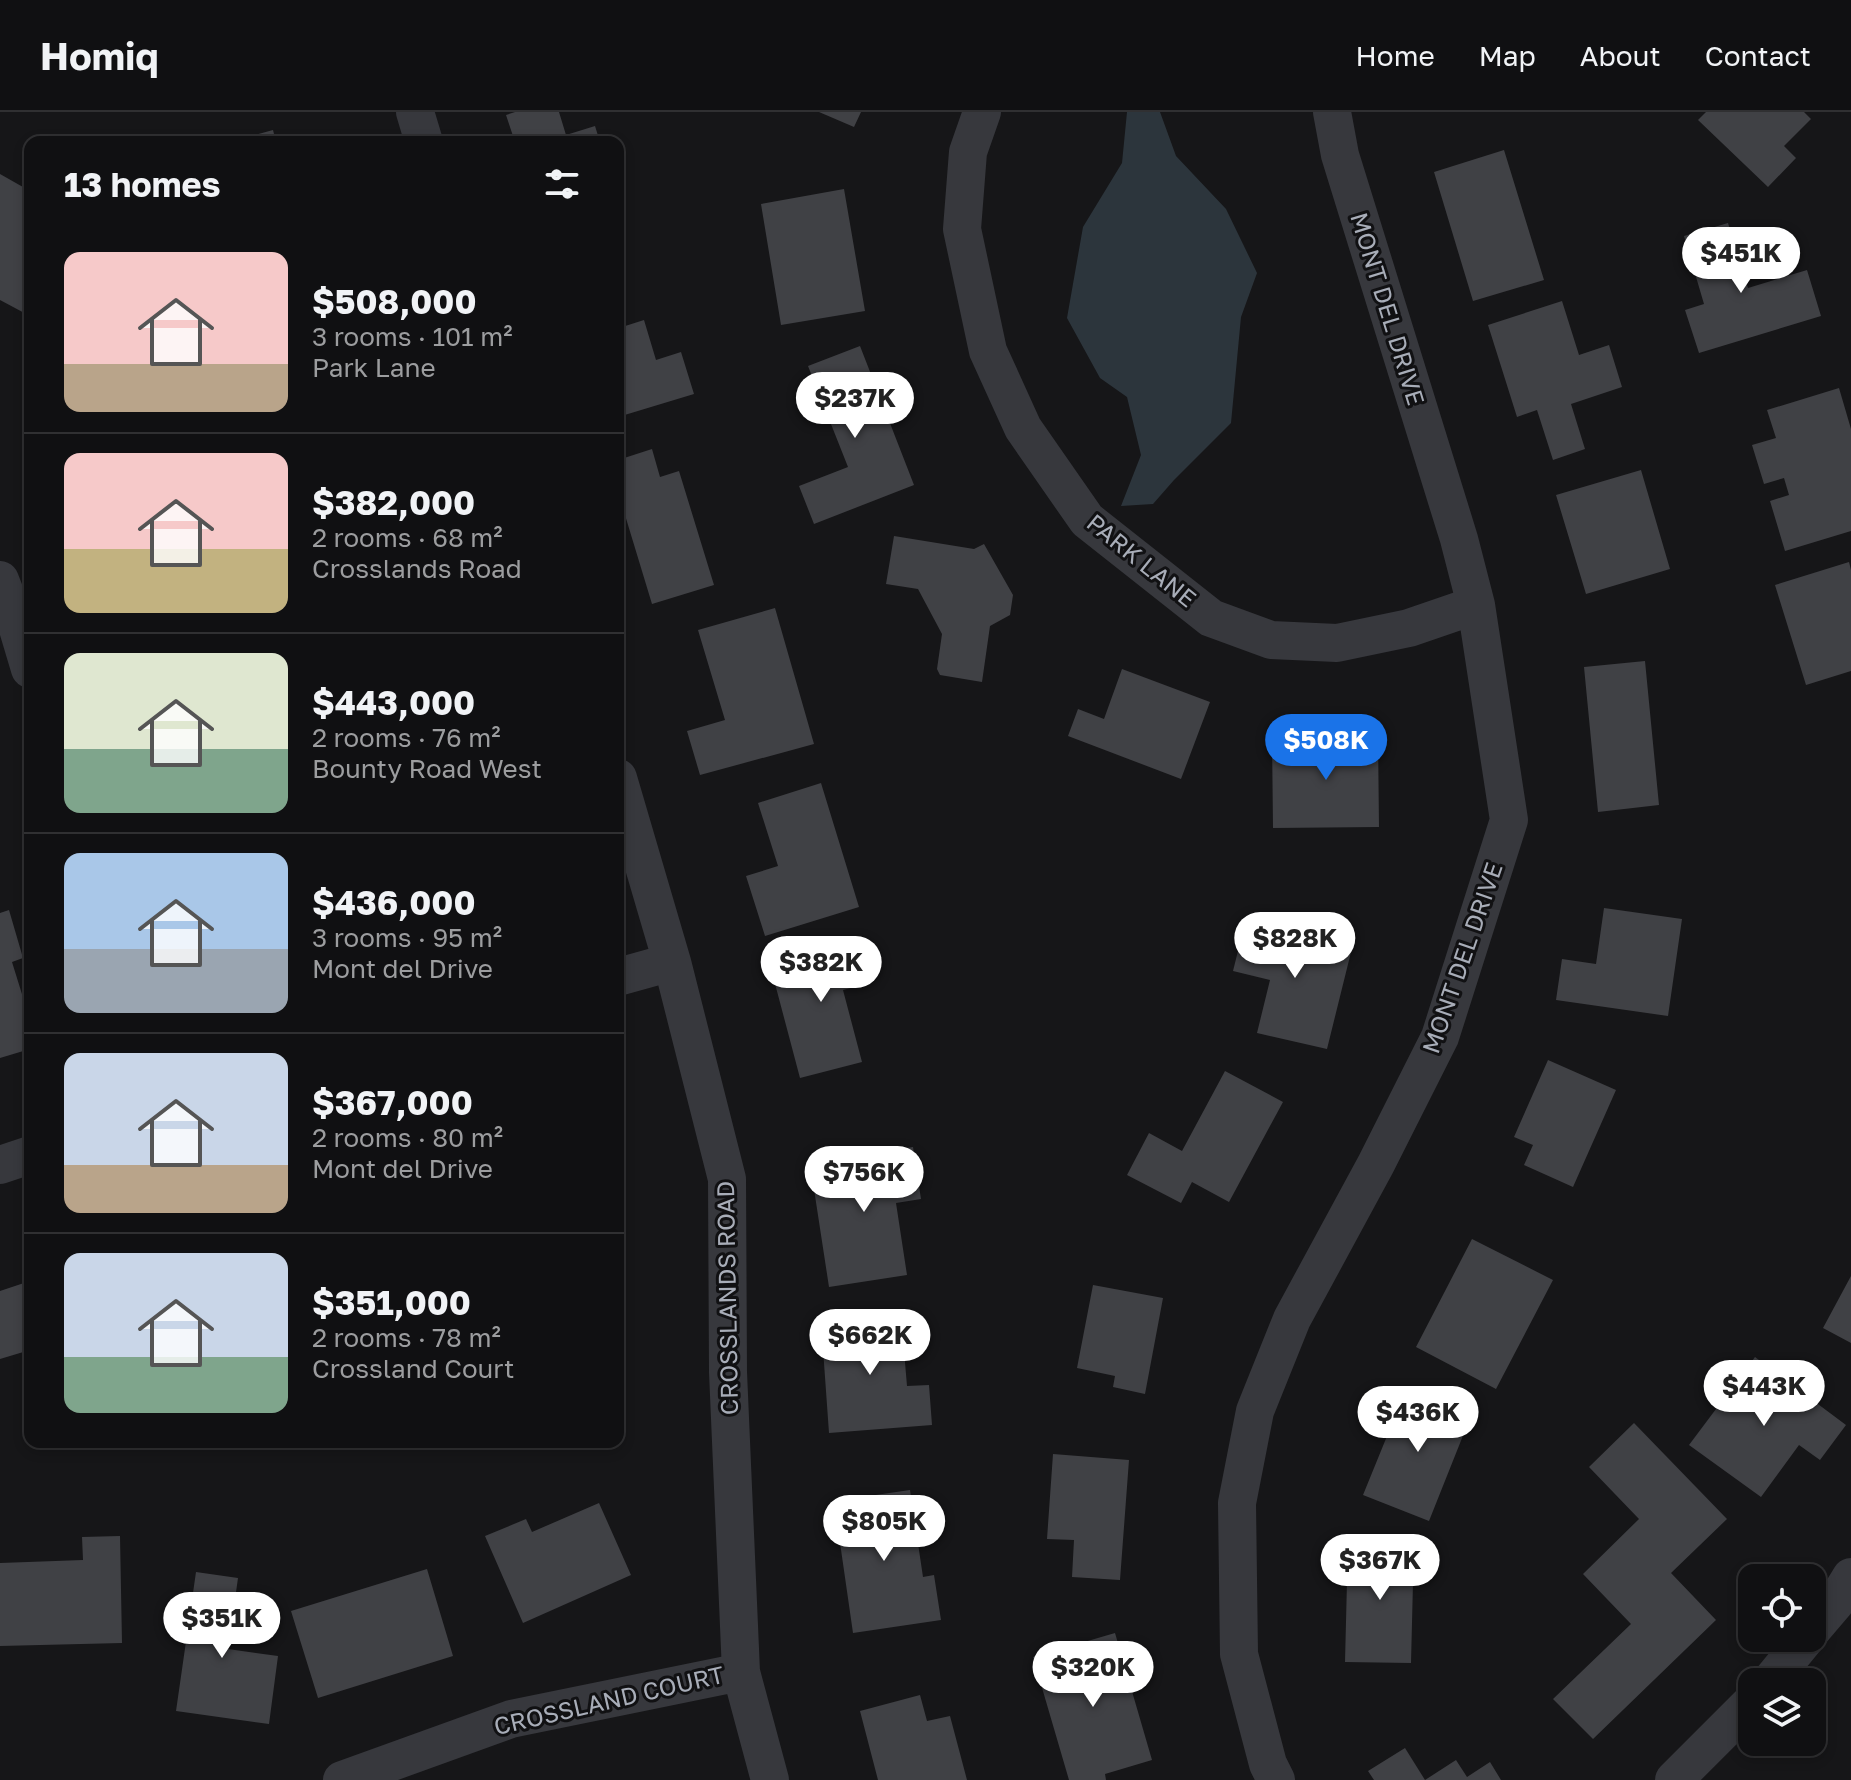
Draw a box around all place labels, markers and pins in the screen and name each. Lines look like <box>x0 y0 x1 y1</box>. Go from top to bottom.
pin: $451K <box>1685 227 1797 295</box>
pin: $237K <box>799 372 911 440</box>
pin: $508K <box>1270 714 1382 782</box>
pin: $828K <box>1239 912 1351 980</box>
pin: $382K <box>765 936 877 1004</box>
pin: $756K <box>808 1146 920 1214</box>
pin: $662K <box>814 1309 926 1377</box>
pin: $443K <box>1708 1360 1820 1428</box>
pin: $436K <box>1362 1386 1474 1454</box>
pin: $805K <box>828 1495 940 1563</box>
pin: $367K <box>1324 1534 1436 1602</box>
pin: $351K <box>166 1592 278 1660</box>
pin: $320K <box>1037 1641 1149 1709</box>

